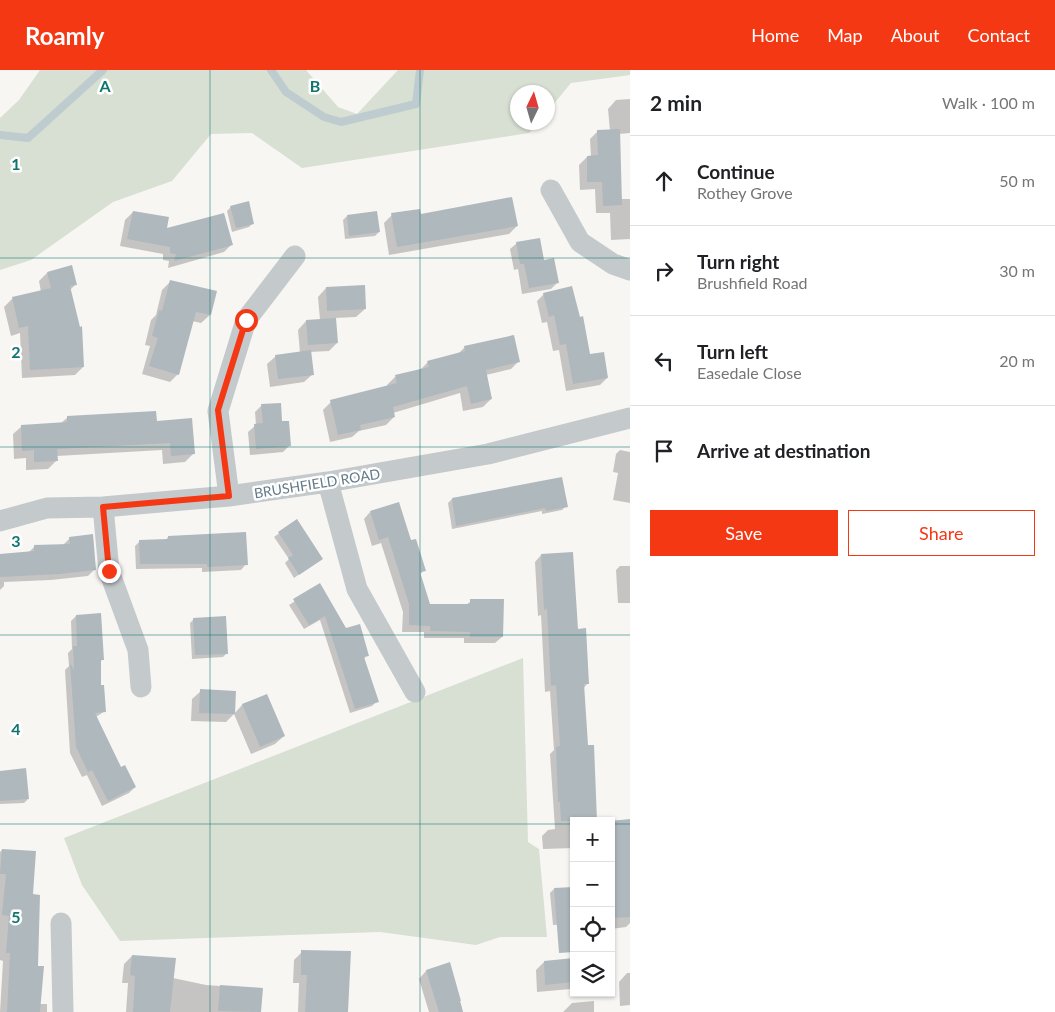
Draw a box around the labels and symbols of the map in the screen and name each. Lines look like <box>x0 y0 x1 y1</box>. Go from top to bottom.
text: A <box>98 76 111 95</box>
text: B <box>310 76 320 95</box>
north arrow <box>510 85 555 130</box>
text: 1 <box>11 154 21 173</box>
route start <box>235 309 258 332</box>
text: 2 <box>11 342 21 361</box>
street label: BRUSHFIELD ROAD <box>253 465 381 501</box>
text: 3 <box>11 531 21 550</box>
route end <box>98 560 121 583</box>
text: 4 <box>11 719 21 738</box>
text: 5 <box>11 907 21 926</box>

